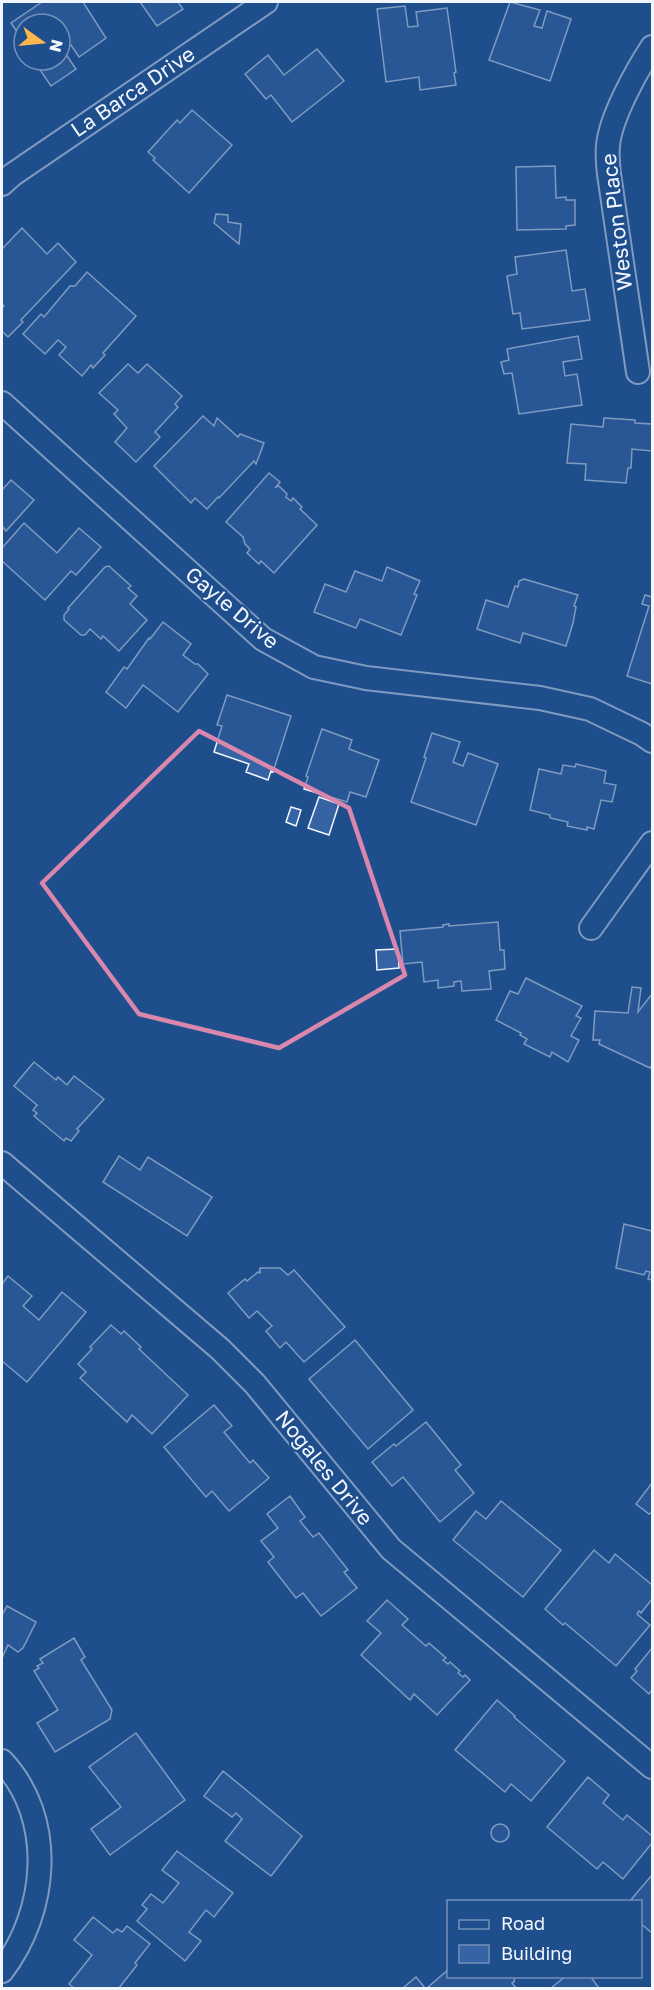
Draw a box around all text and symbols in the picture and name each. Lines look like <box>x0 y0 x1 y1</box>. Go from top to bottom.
north arrow <box>12 12 72 72</box>
text: N <box>45 37 68 54</box>
street label: La Barca Drive <box>66 40 199 142</box>
street label: Weston Place <box>595 152 637 292</box>
street label: Gayle Drive <box>181 561 285 654</box>
street label: Nogales Drive <box>270 1405 379 1530</box>
legend <box>447 1900 642 1978</box>
text: Road <box>501 1912 545 1934</box>
text: Building <box>501 1942 572 1964</box>

